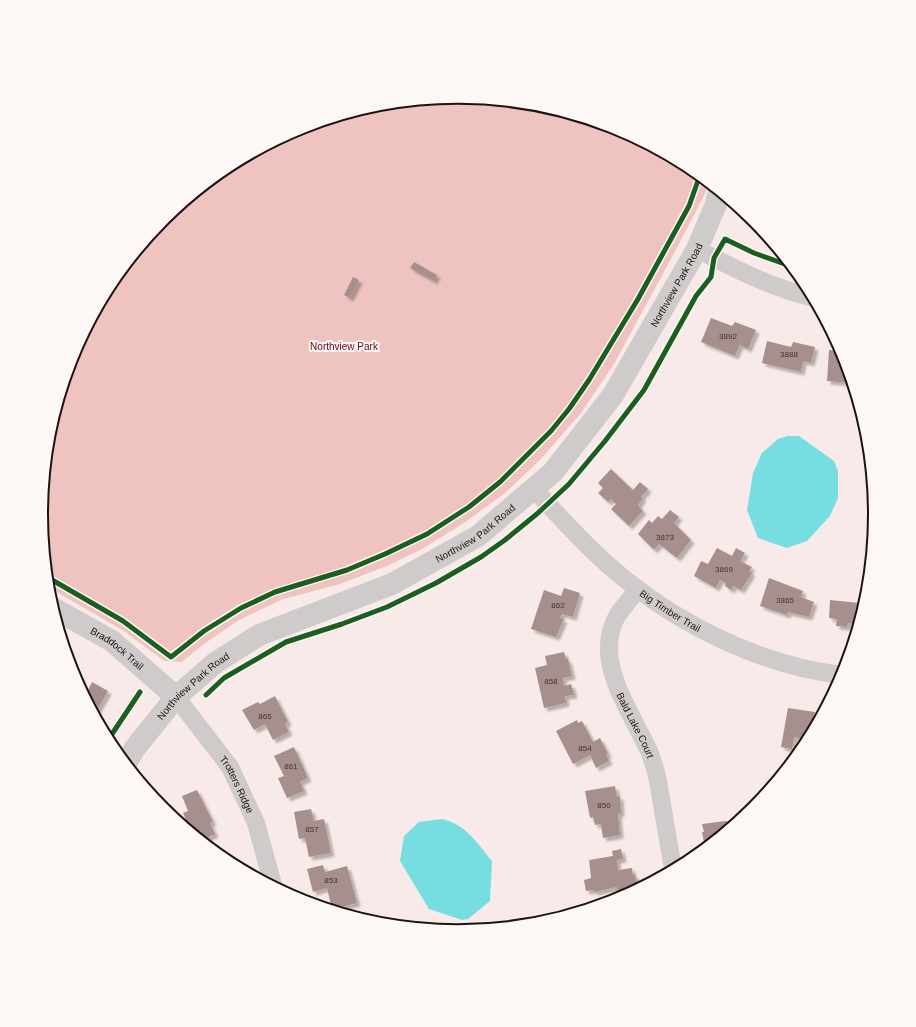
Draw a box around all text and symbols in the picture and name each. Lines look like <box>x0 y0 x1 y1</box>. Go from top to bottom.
street label: Northview Park Road <box>648 242 705 329</box>
house number: 3892 <box>719 332 737 341</box>
park label: Northview Park <box>310 341 379 352</box>
house number: 3888 <box>780 350 798 359</box>
street label: Northview Park Road <box>434 502 517 565</box>
house number: 3873 <box>656 533 674 542</box>
house number: 3869 <box>715 565 733 574</box>
street label: Big Timber Trail <box>638 588 702 634</box>
house number: 3865 <box>776 596 794 605</box>
house number: 862 <box>551 601 565 610</box>
street label: Braddock Trail <box>88 625 146 672</box>
street label: Northview Park Road <box>155 650 231 722</box>
house number: 858 <box>544 677 558 686</box>
street label: Bald Lake Court <box>614 691 656 760</box>
house number: 865 <box>258 712 272 721</box>
house number: 854 <box>578 744 592 753</box>
street label: Trotters Ridge <box>217 754 256 815</box>
house number: 861 <box>284 762 298 771</box>
house number: 850 <box>597 801 611 810</box>
house number: 857 <box>305 825 319 834</box>
house number: 853 <box>324 876 338 885</box>

